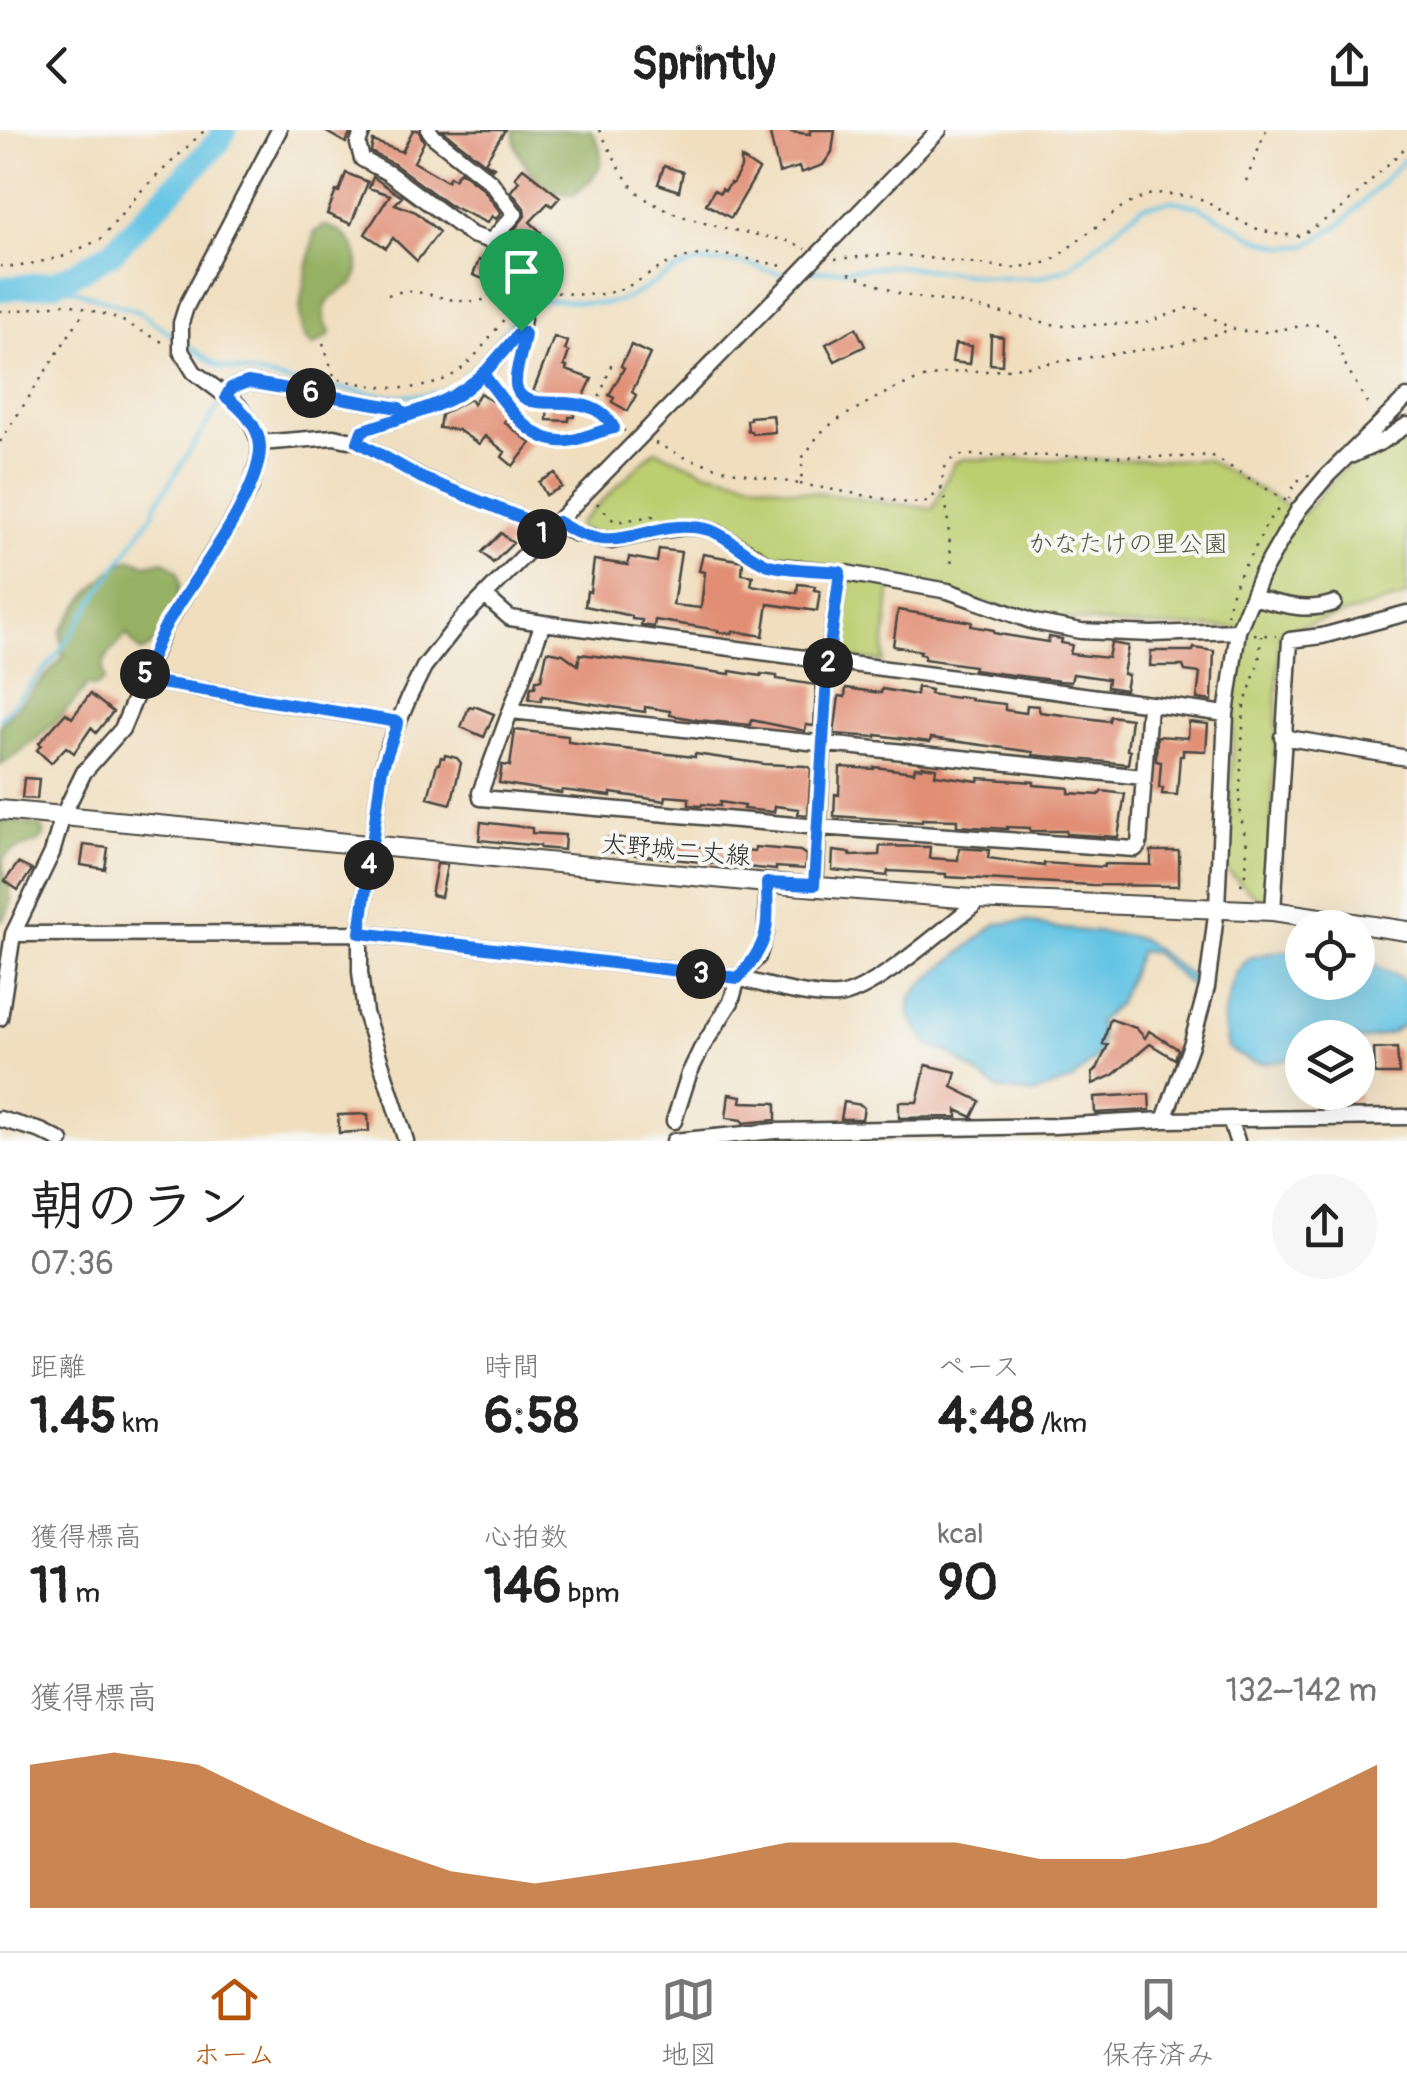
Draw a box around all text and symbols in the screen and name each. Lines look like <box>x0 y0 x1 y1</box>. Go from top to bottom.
text: Sprintly <box>631 37 776 93</box>
icon: back <box>30 38 85 93</box>
icon: share <box>1322 38 1377 93</box>
pin <box>479 229 564 332</box>
icon: arrive <box>494 244 549 299</box>
pin: 6 <box>286 368 336 418</box>
text: 6 <box>303 375 319 410</box>
pin: 1 <box>517 509 567 559</box>
text: 1 <box>537 516 547 551</box>
park label: かなたけの里公園 <box>1028 529 1228 560</box>
pin: 2 <box>803 638 853 688</box>
text: 2 <box>820 645 836 680</box>
pin: 5 <box>120 649 170 699</box>
text: 5 <box>137 656 153 691</box>
street label: 大野城二丈線 <box>600 829 752 872</box>
pin: 4 <box>344 840 394 890</box>
text: 4 <box>361 847 377 882</box>
map controls <box>1285 910 1375 1110</box>
button: locate <box>1285 910 1375 1000</box>
pin: 3 <box>676 949 726 999</box>
text: 3 <box>693 956 709 991</box>
button: layers <box>1285 1020 1375 1110</box>
text: 朝のラン <box>30 1172 250 1241</box>
button: share <box>1272 1174 1377 1279</box>
text: 07:36 <box>30 1244 114 1284</box>
text: 距離 <box>30 1350 86 1385</box>
text: 時間 <box>484 1350 540 1385</box>
text: ペース <box>938 1350 1020 1385</box>
text: 1.45 <box>30 1385 117 1448</box>
text: 6:58 <box>484 1385 579 1448</box>
text: 4:48 <box>938 1385 1035 1448</box>
text: km <box>117 1406 159 1441</box>
text: /km <box>1035 1406 1087 1441</box>
text: kcal <box>938 1517 984 1552</box>
text: 獲得標高 <box>30 1520 142 1555</box>
text: 心拍数 <box>484 1520 568 1555</box>
text: 90 <box>938 1552 998 1615</box>
text: 11 <box>30 1555 69 1618</box>
text: 146 <box>484 1555 562 1618</box>
text: m <box>69 1576 100 1611</box>
text: bpm <box>562 1576 620 1611</box>
text: 132–142 m <box>1226 1671 1377 1711</box>
text: 獲得標高 <box>30 1678 158 1718</box>
tab: ホーム <box>193 1972 276 2073</box>
tab: 地図 <box>661 1972 717 2073</box>
tab: 保存済み <box>1102 1972 1214 2073</box>

